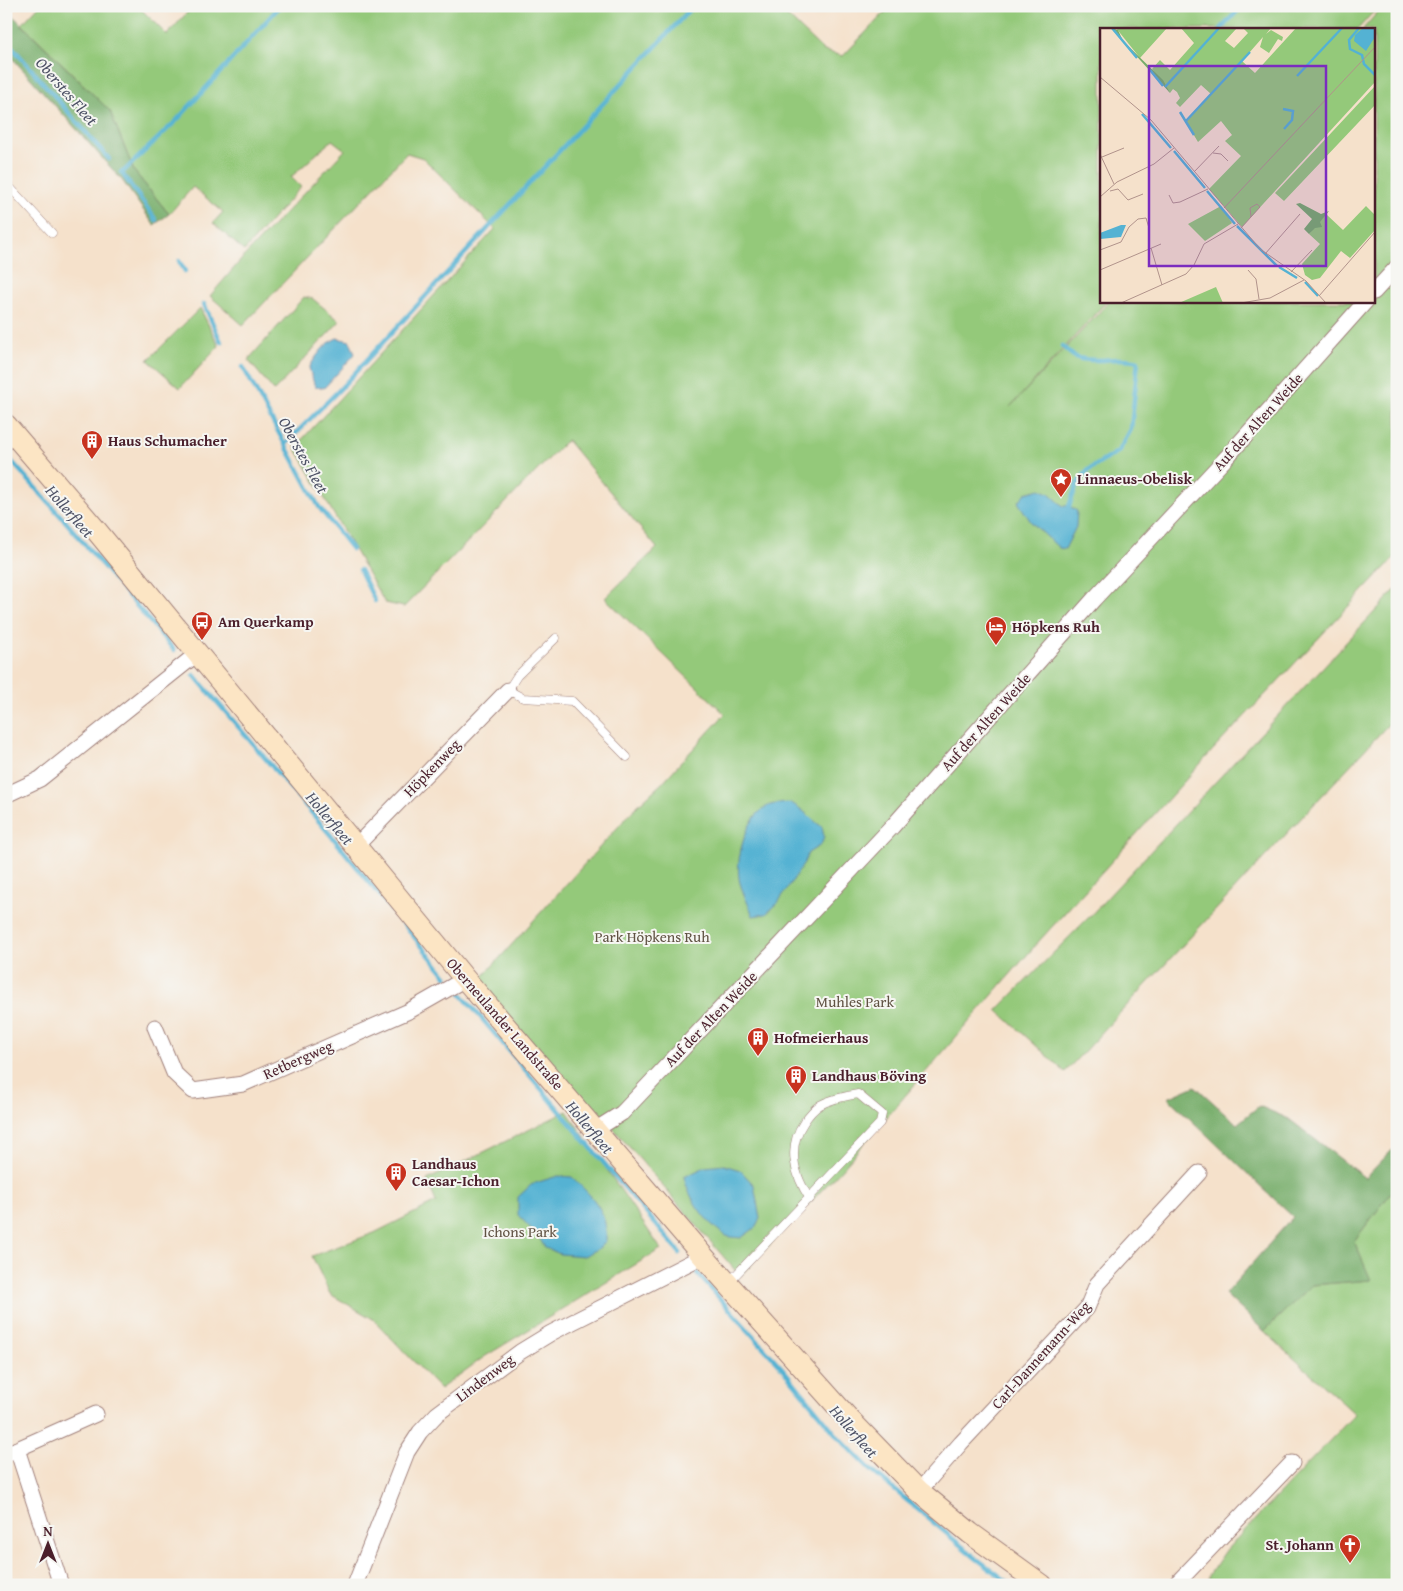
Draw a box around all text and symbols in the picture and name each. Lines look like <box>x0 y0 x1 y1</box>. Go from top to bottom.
inset map <box>1100 28 1376 302</box>
water label: Oberstes Fleet <box>30 51 104 131</box>
street label: Auf der Alten Weide <box>1208 368 1307 475</box>
water label: Oberstes Fleet <box>273 412 335 498</box>
building icon: Haus Schumacher <box>80 429 104 460</box>
place label: Haus Schumacher <box>108 430 227 451</box>
place icon: Linnaeus-Obelisk <box>1049 467 1073 498</box>
place label: Linnaeus-Obelisk <box>1077 468 1192 489</box>
water label: Hollerfleet <box>39 478 101 544</box>
bus stop icon: Am Querkamp <box>190 610 214 641</box>
place label: Am Querkamp <box>218 611 314 632</box>
hotel icon: Höpkens Ruh <box>984 615 1008 646</box>
place label: Höpkens Ruh <box>1012 616 1100 637</box>
street label: Auf der Alten Weide <box>936 668 1035 775</box>
street label: Höpkenweg <box>399 734 465 801</box>
water label: Hollerfleet <box>300 785 360 851</box>
park label: Park Höpkens Ruh <box>594 926 710 947</box>
street label: Oberneulander Landstraße <box>442 953 569 1094</box>
street label: Auf der Alten Weide <box>659 966 762 1071</box>
park label: Muhles Park <box>816 991 895 1012</box>
building icon: Hofmeierhaus <box>746 1026 770 1057</box>
place label: Hofmeierhaus <box>774 1027 868 1048</box>
street label: Retbergweg <box>260 1035 336 1084</box>
building icon: Landhaus Böving <box>784 1064 808 1095</box>
place label: Landhaus Böving <box>812 1065 926 1086</box>
water label: Hollerfleet <box>560 1094 620 1160</box>
place label: Landhaus Caesar-Ichon <box>412 1153 500 1191</box>
building icon: Landhaus Caesar-Ichon <box>384 1161 408 1192</box>
park label: Ichons Park <box>483 1221 557 1242</box>
street label: Carl-Dannemann-Weg <box>986 1296 1095 1413</box>
street label: Lindenweg <box>451 1348 519 1407</box>
water label: Hollerfleet <box>823 1398 885 1464</box>
north arrow <box>22 1518 72 1568</box>
text: N <box>43 1521 53 1541</box>
church icon: St. Johann <box>1338 1533 1362 1564</box>
place label: St. Johann <box>1265 1534 1334 1555</box>

